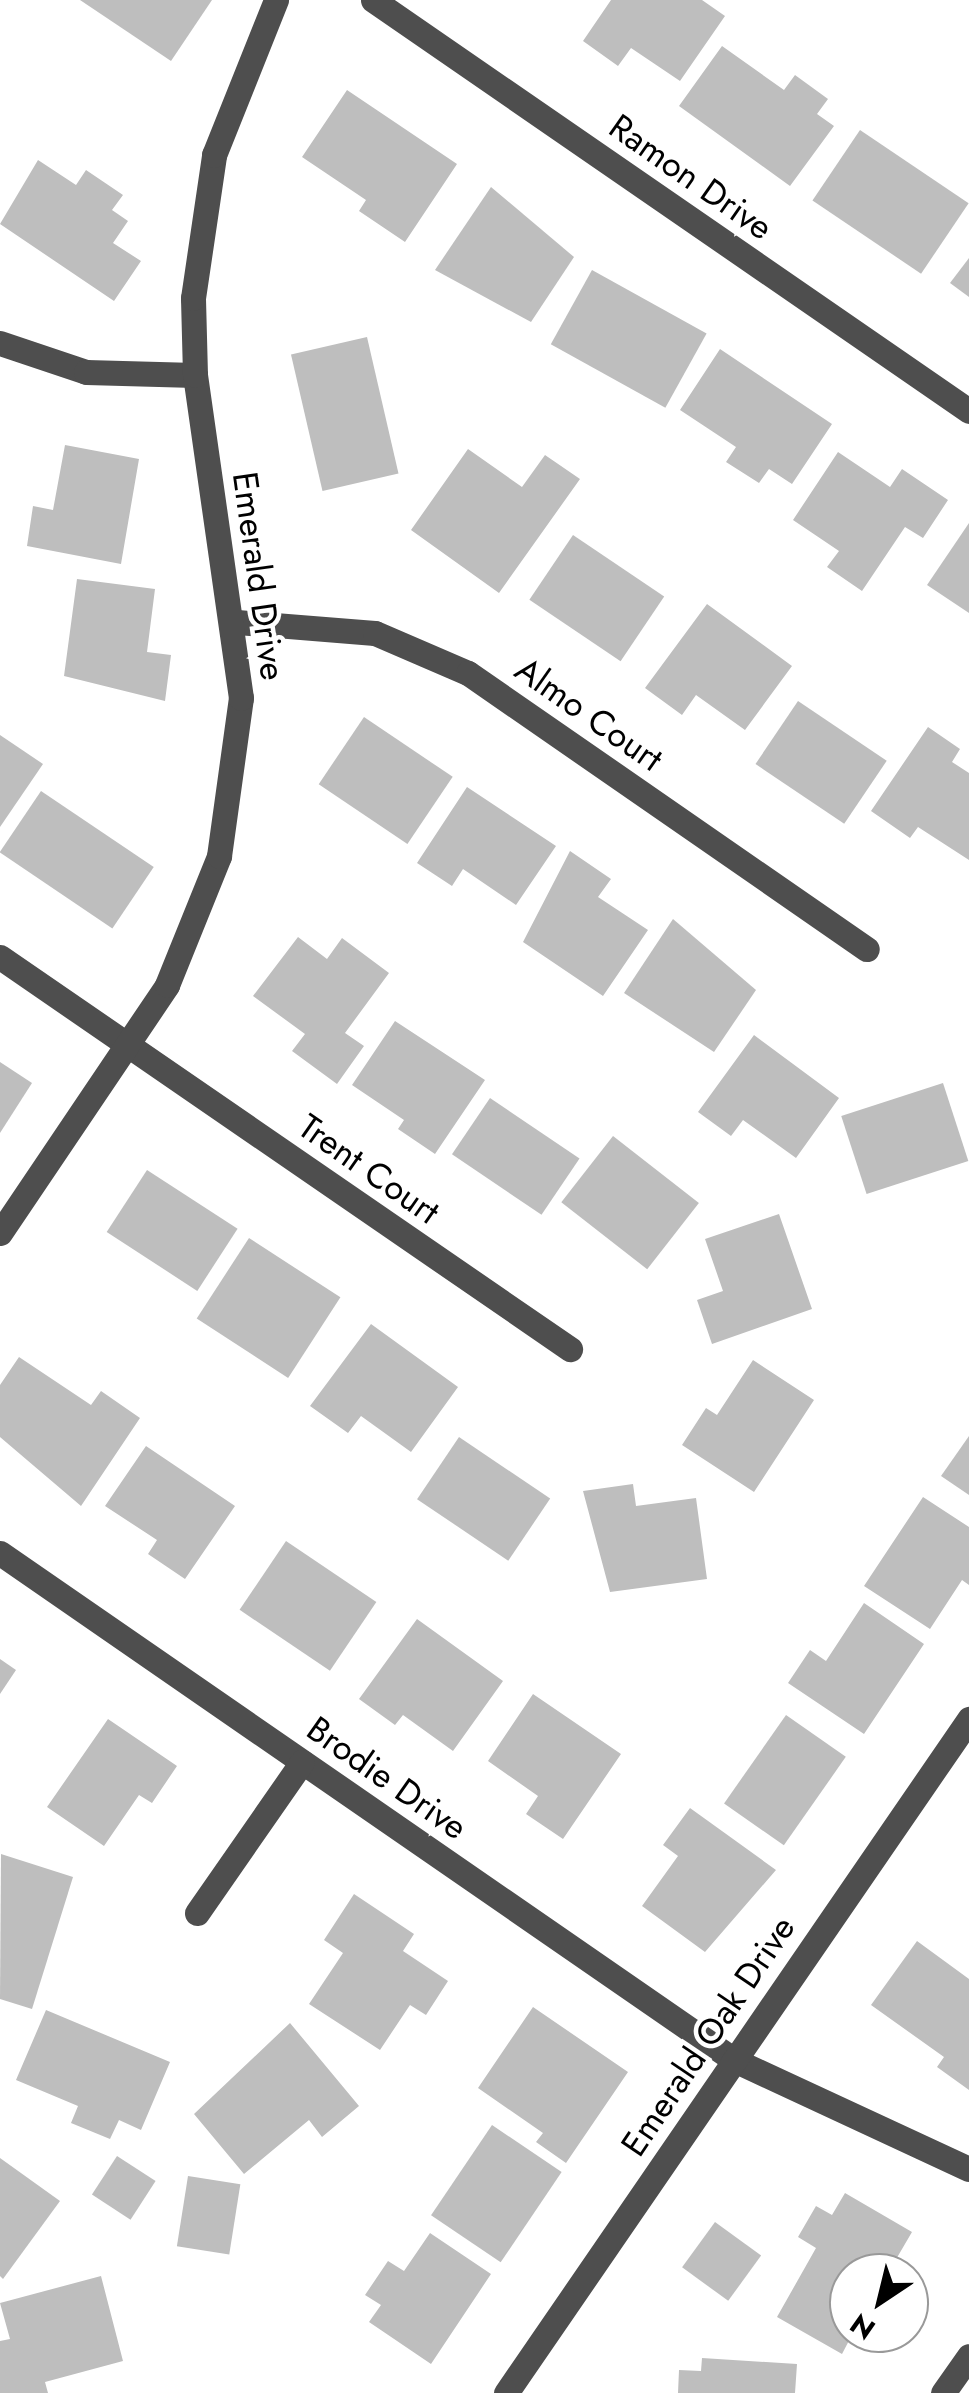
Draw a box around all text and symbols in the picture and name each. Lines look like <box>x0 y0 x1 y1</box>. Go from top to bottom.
street label: Ramon Drive <box>601 105 781 249</box>
street label: Emerald Drive <box>224 469 294 683</box>
street label: Almo Court <box>507 648 671 780</box>
street label: Trent Court <box>291 1105 447 1233</box>
street label: Brodie Drive <box>299 1708 475 1848</box>
street label: Emerald Oak Drive <box>612 1908 804 2164</box>
north arrow <box>829 2253 929 2353</box>
text: N <box>842 2303 884 2350</box>

